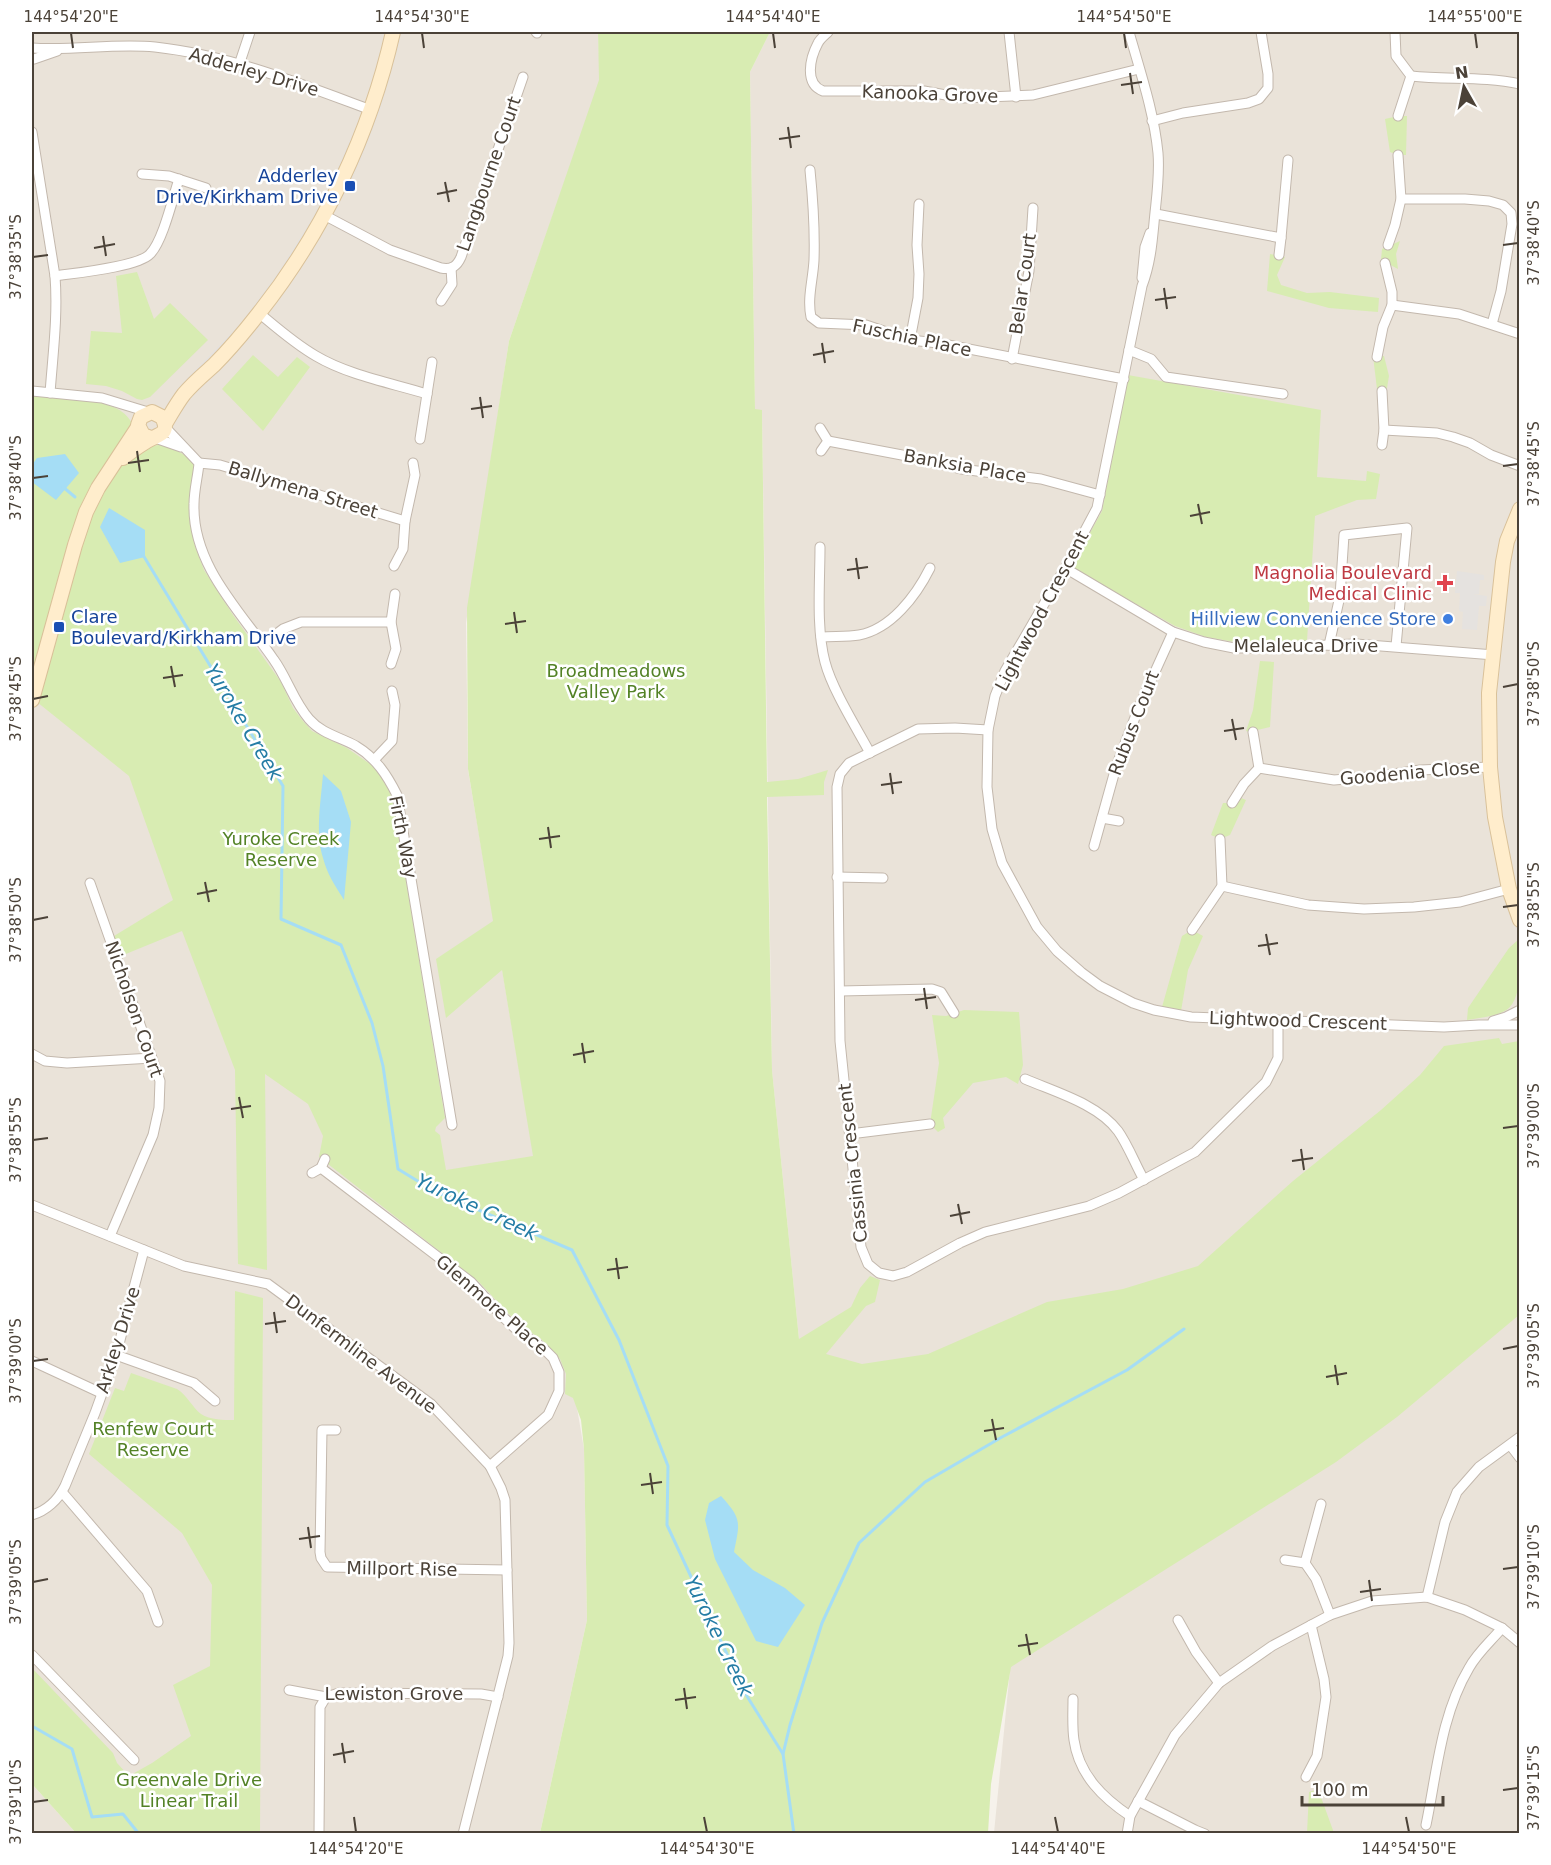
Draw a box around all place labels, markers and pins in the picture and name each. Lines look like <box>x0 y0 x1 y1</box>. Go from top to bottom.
place label: Adderley Drive/Kirkham Drive <box>156 165 338 207</box>
marker: Adderley Drive/Kirkham Drive <box>343 179 357 193</box>
place label: Magnolia Boulevard Medical Clinic <box>1254 562 1432 604</box>
marker: Magnolia Boulevard Medical Clinic <box>1436 574 1454 592</box>
place label: Clare Boulevard/Kirkham Drive <box>71 606 296 648</box>
place label: Hillview Convenience Store <box>1190 608 1436 629</box>
marker: Hillview Convenience Store <box>1441 612 1455 626</box>
marker: Clare Boulevard/Kirkham Drive <box>52 620 66 634</box>

